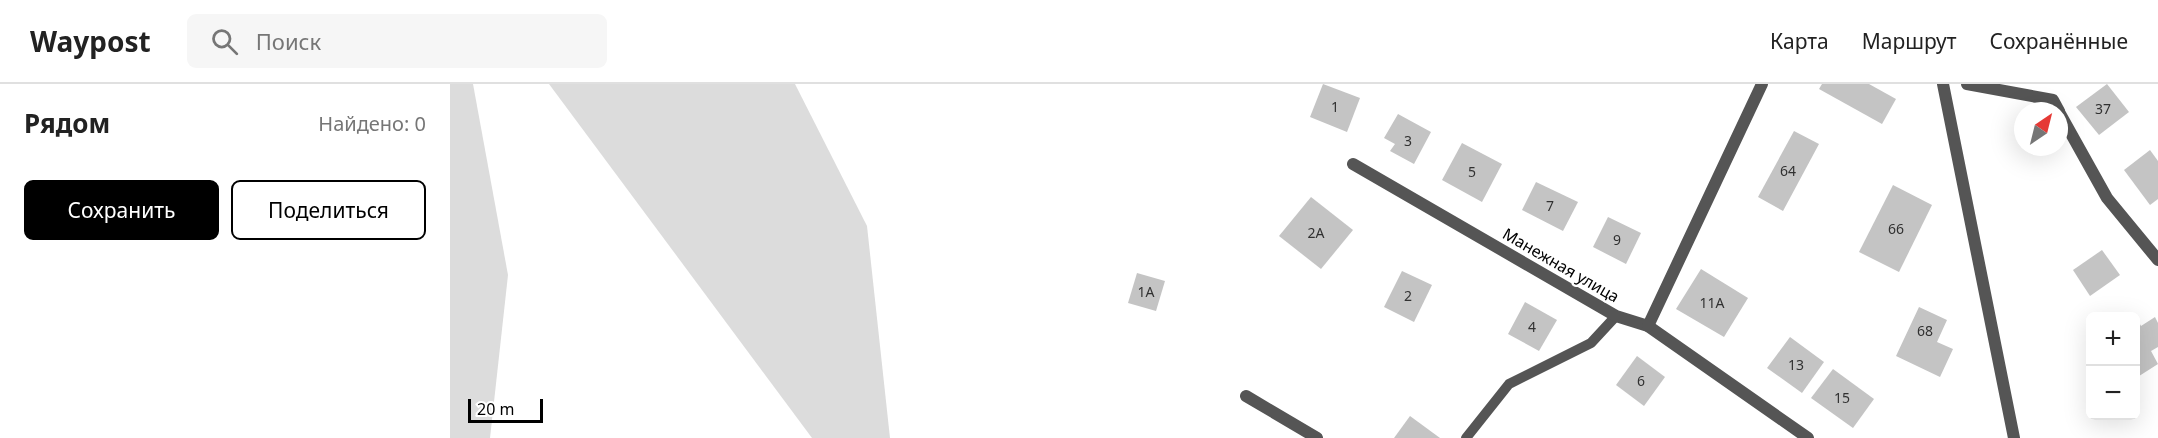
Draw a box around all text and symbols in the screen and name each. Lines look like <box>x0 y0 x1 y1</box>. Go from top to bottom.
search box <box>187 14 607 68</box>
text: Waypost <box>30 22 151 60</box>
icon: search <box>208 25 241 58</box>
text: Поиск <box>256 26 321 56</box>
text: Карта <box>1770 27 1829 55</box>
text: Маршрут <box>1862 27 1957 55</box>
text: Сохранённые <box>1990 27 2128 55</box>
house number: 1 <box>1331 97 1339 116</box>
house number: 37 <box>2095 99 2111 118</box>
north arrow <box>2014 102 2068 156</box>
text: Рядом <box>24 105 110 141</box>
text: Найдено: 0 <box>318 110 426 137</box>
house number: 3 <box>1404 131 1412 150</box>
house number: 64 <box>1780 161 1796 180</box>
house number: 5 <box>1468 162 1476 181</box>
button: Сохранить <box>24 180 219 240</box>
button: Поделиться <box>231 180 426 240</box>
house number: 7 <box>1546 196 1554 215</box>
house number: 66 <box>1888 219 1904 238</box>
house number: 2А <box>1308 223 1325 242</box>
street label: Манежная улица <box>1499 223 1623 307</box>
house number: 9 <box>1613 230 1621 249</box>
house number: 1А <box>1138 282 1155 301</box>
house number: 2 <box>1404 286 1412 305</box>
house number: 11А <box>1700 293 1725 312</box>
map controls <box>2086 312 2140 420</box>
button: + <box>2086 312 2140 366</box>
house number: 4 <box>1528 317 1536 336</box>
house number: 68 <box>1917 321 1933 340</box>
house number: 13 <box>1788 355 1804 374</box>
button: − <box>2086 366 2140 420</box>
house number: 6 <box>1637 371 1645 390</box>
house number: 15 <box>1834 388 1850 407</box>
scale bar <box>468 396 543 424</box>
text: 20 m <box>477 398 514 420</box>

